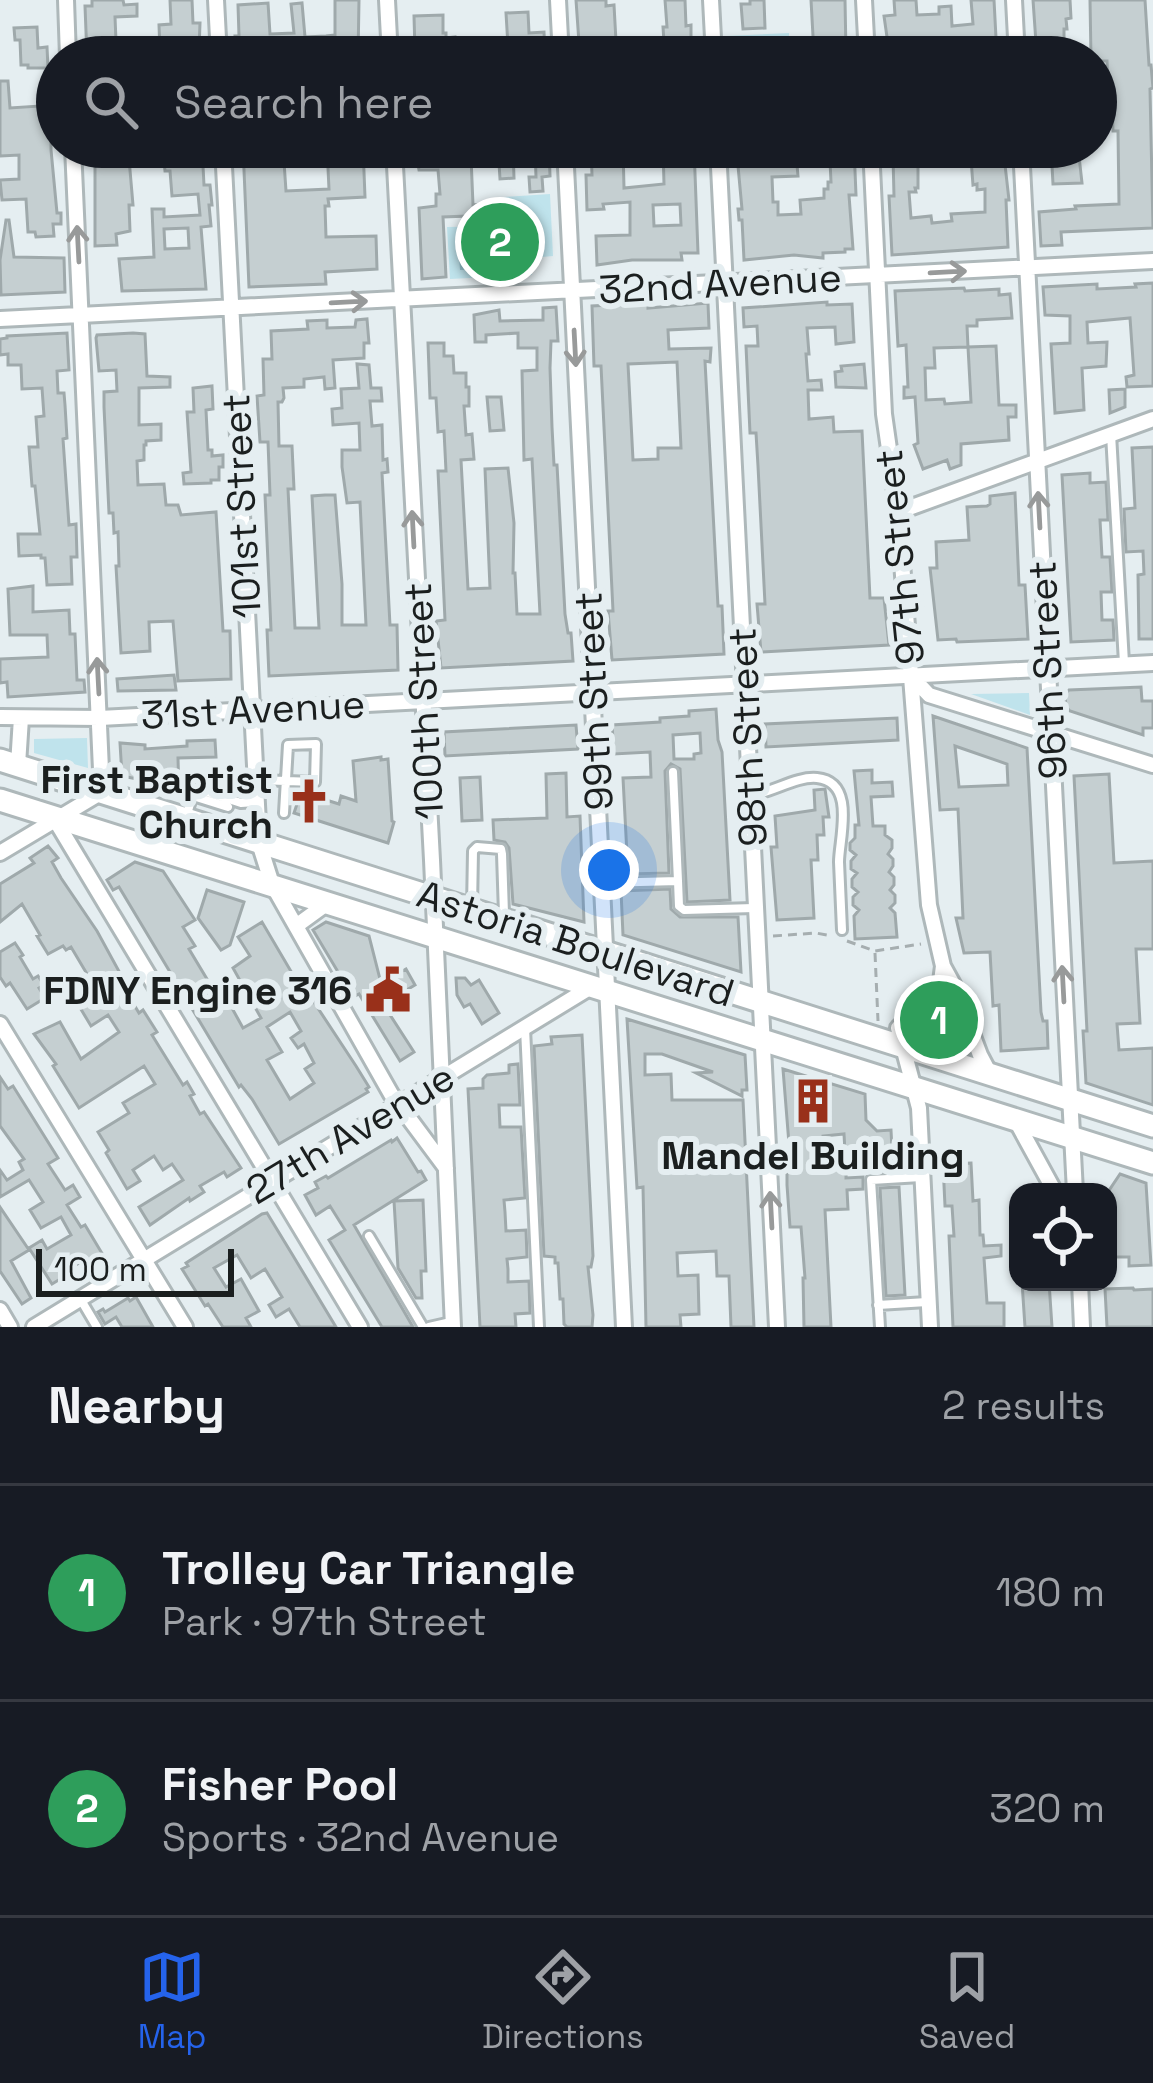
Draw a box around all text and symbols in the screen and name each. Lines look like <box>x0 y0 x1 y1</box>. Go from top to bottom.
search box <box>36 36 1117 168</box>
icon: search <box>78 69 144 135</box>
text: Search here <box>174 74 433 131</box>
pin: 2 <box>461 197 539 287</box>
one-way arrow <box>66 225 89 264</box>
street label: 32nd Avenue <box>597 253 843 314</box>
one-way arrow <box>928 260 967 283</box>
one-way arrow <box>329 290 368 313</box>
one-way arrow <box>564 328 587 367</box>
street label: 101st Street <box>211 392 272 620</box>
street label: 97th Street <box>864 447 935 667</box>
one-way arrow <box>1027 491 1050 530</box>
one-way arrow <box>401 510 424 549</box>
street label: 96th Street <box>1017 559 1078 780</box>
street label: 100th Street <box>393 581 454 821</box>
street label: 99th Street <box>563 590 624 811</box>
street label: 98th Street <box>717 626 778 848</box>
one-way arrow <box>86 657 109 696</box>
street label: 31st Avenue <box>140 679 366 740</box>
place label: First Baptist Church <box>40 755 273 849</box>
church icon: First Baptist Church <box>284 776 334 826</box>
your location <box>579 840 639 900</box>
street label: Astoria Boulevard <box>411 869 740 1018</box>
public building icon: FDNY Engine 316 <box>363 965 413 1015</box>
one-way arrow <box>1051 965 1074 1004</box>
place label: FDNY Engine 316 <box>43 966 352 1015</box>
pin: 1 <box>900 975 978 1065</box>
street label: 27th Avenue <box>237 1052 463 1215</box>
building icon: Mandel Building <box>788 1076 838 1126</box>
place label: Mandel Building <box>661 1131 965 1180</box>
map controls <box>1009 1183 1117 1291</box>
button: locate <box>1009 1183 1117 1291</box>
one-way arrow <box>759 1191 782 1230</box>
scale bar <box>36 1243 234 1296</box>
text: 100 m <box>54 1249 147 1291</box>
text: Nearby <box>48 1373 225 1438</box>
text: 2 results <box>942 1381 1105 1430</box>
text: Trolley Car Triangle <box>162 1540 575 1597</box>
text: 1 <box>78 1568 96 1617</box>
text: 180 m <box>996 1568 1105 1617</box>
text: Park · 97th Street <box>162 1597 487 1646</box>
text: Fisher Pool <box>162 1756 398 1813</box>
text: 2 <box>75 1784 99 1833</box>
text: 320 m <box>989 1784 1105 1833</box>
text: Sports · 32nd Avenue <box>162 1813 559 1862</box>
tab: Map <box>138 1944 206 2058</box>
tab: Directions <box>482 1944 644 2058</box>
tab: Saved <box>919 1944 1015 2058</box>

